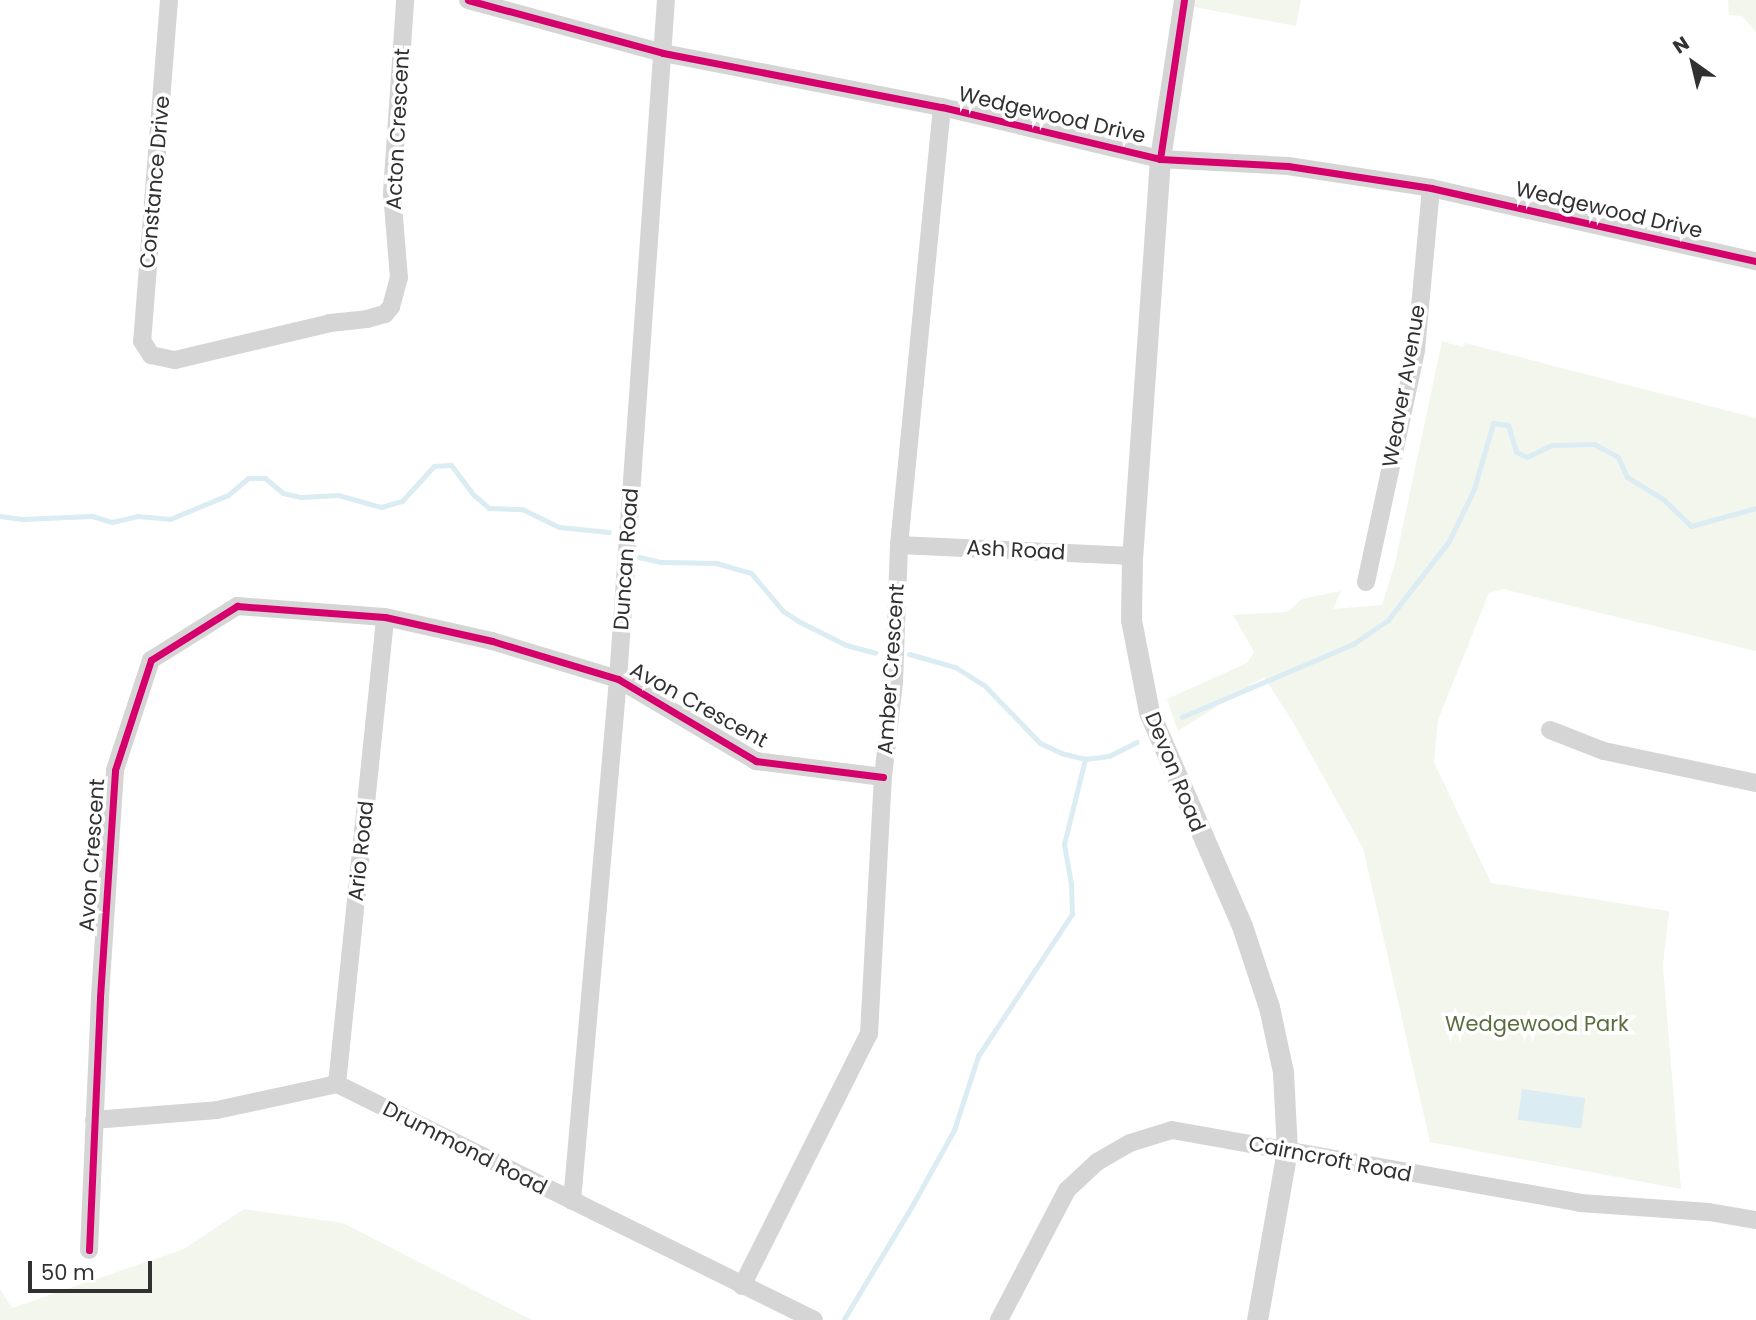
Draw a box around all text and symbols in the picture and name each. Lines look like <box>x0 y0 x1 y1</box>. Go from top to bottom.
north arrow <box>1658 28 1728 98</box>
text: N <box>1667 30 1694 60</box>
street label: Acton Crescent <box>381 47 415 211</box>
street label: Wedgewood Drive <box>956 81 1148 149</box>
street label: Constance Drive <box>135 95 175 269</box>
street label: Wedgewood Drive <box>1513 176 1705 244</box>
street label: Weaver Avenue <box>1377 303 1431 469</box>
street label: Duncan Road <box>608 487 644 631</box>
street label: Ash Road <box>966 535 1066 565</box>
street label: Amber Crescent <box>872 583 910 755</box>
street label: Avon Crescent <box>626 657 772 753</box>
street label: Devon Road <box>1140 709 1210 835</box>
street label: Avon Crescent <box>74 778 110 932</box>
street label: Ario Road <box>343 800 379 902</box>
park label: Wedgewood Park <box>1445 1011 1629 1037</box>
street label: Drummond Road <box>379 1096 551 1200</box>
street label: Cairncroft Road <box>1246 1131 1414 1187</box>
scale bar <box>32 1246 156 1290</box>
text: 50 m <box>41 1258 95 1287</box>

